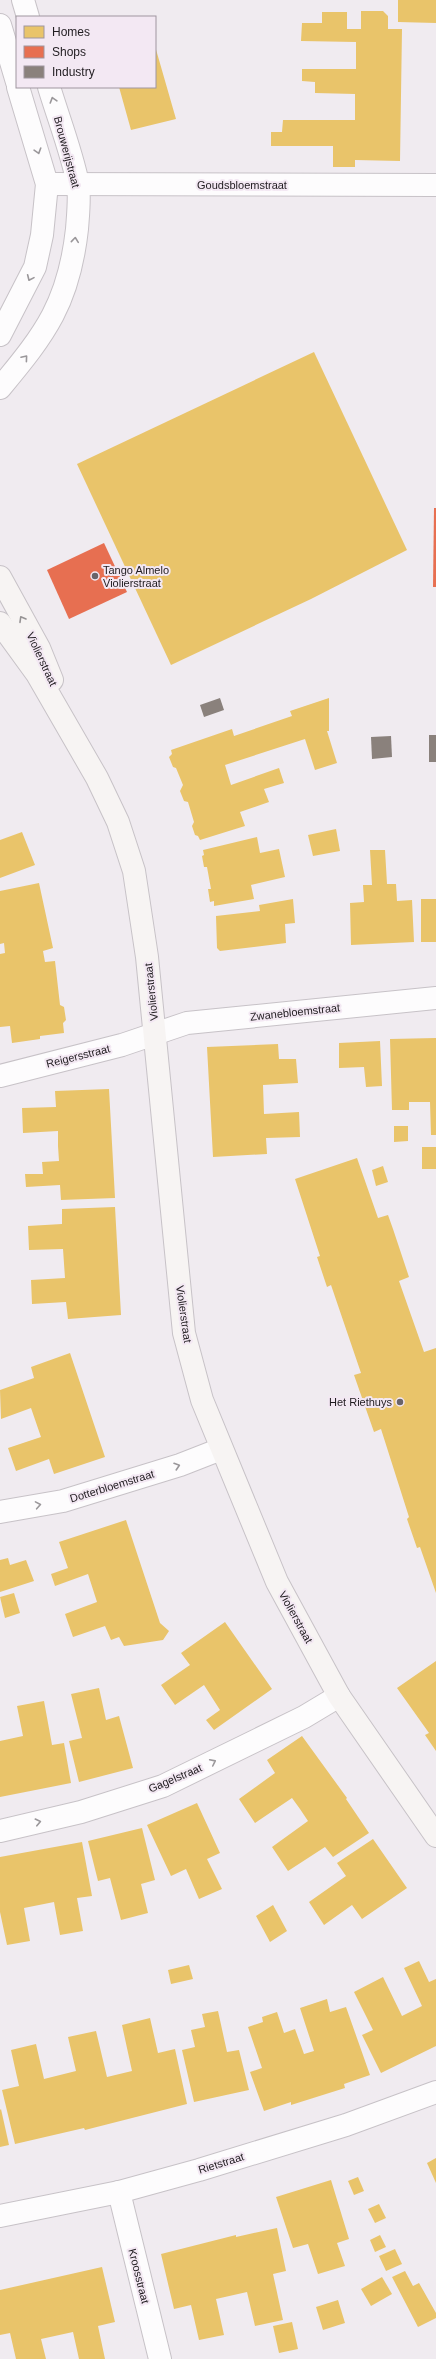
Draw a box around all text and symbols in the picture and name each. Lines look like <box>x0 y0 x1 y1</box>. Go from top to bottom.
legend <box>16 16 156 88</box>
text: Homes <box>52 25 90 39</box>
text: Shops <box>52 45 86 59</box>
text: Industry <box>52 65 95 79</box>
one-way arrow <box>49 97 58 104</box>
street label: Brouwerijstraat <box>52 115 82 189</box>
one-way arrow <box>33 148 42 155</box>
street label: Goudsbloemstraat <box>197 179 287 191</box>
one-way arrow <box>71 237 80 243</box>
one-way arrow <box>27 273 35 281</box>
one-way arrow <box>21 355 28 363</box>
place label: Tango Almelo Violierstraat <box>103 564 169 589</box>
marker: Tango Almelo Violierstraat <box>90 571 100 581</box>
one-way arrow <box>20 616 27 623</box>
street label: Violierstraat <box>24 630 60 688</box>
street label: Violierstraat <box>142 963 160 1021</box>
street label: Zwanebloemstraat <box>249 1001 341 1023</box>
street label: Reigersstraat <box>45 1042 111 1070</box>
street label: Violierstraat <box>174 1285 194 1343</box>
place label: Het Riethuys <box>329 1396 392 1408</box>
marker: Het Riethuys <box>395 1397 405 1407</box>
one-way arrow <box>173 1462 180 1471</box>
street label: Dotterbloemstraat <box>68 1467 156 1505</box>
one-way arrow <box>35 1501 41 1510</box>
street label: Violierstraat <box>277 1589 315 1645</box>
one-way arrow <box>209 1759 216 1766</box>
street label: Gagelstraat <box>146 1761 204 1795</box>
one-way arrow <box>35 1819 41 1827</box>
street label: Rietstraat <box>197 2150 245 2176</box>
street label: Kroosstraat <box>126 2247 152 2305</box>

